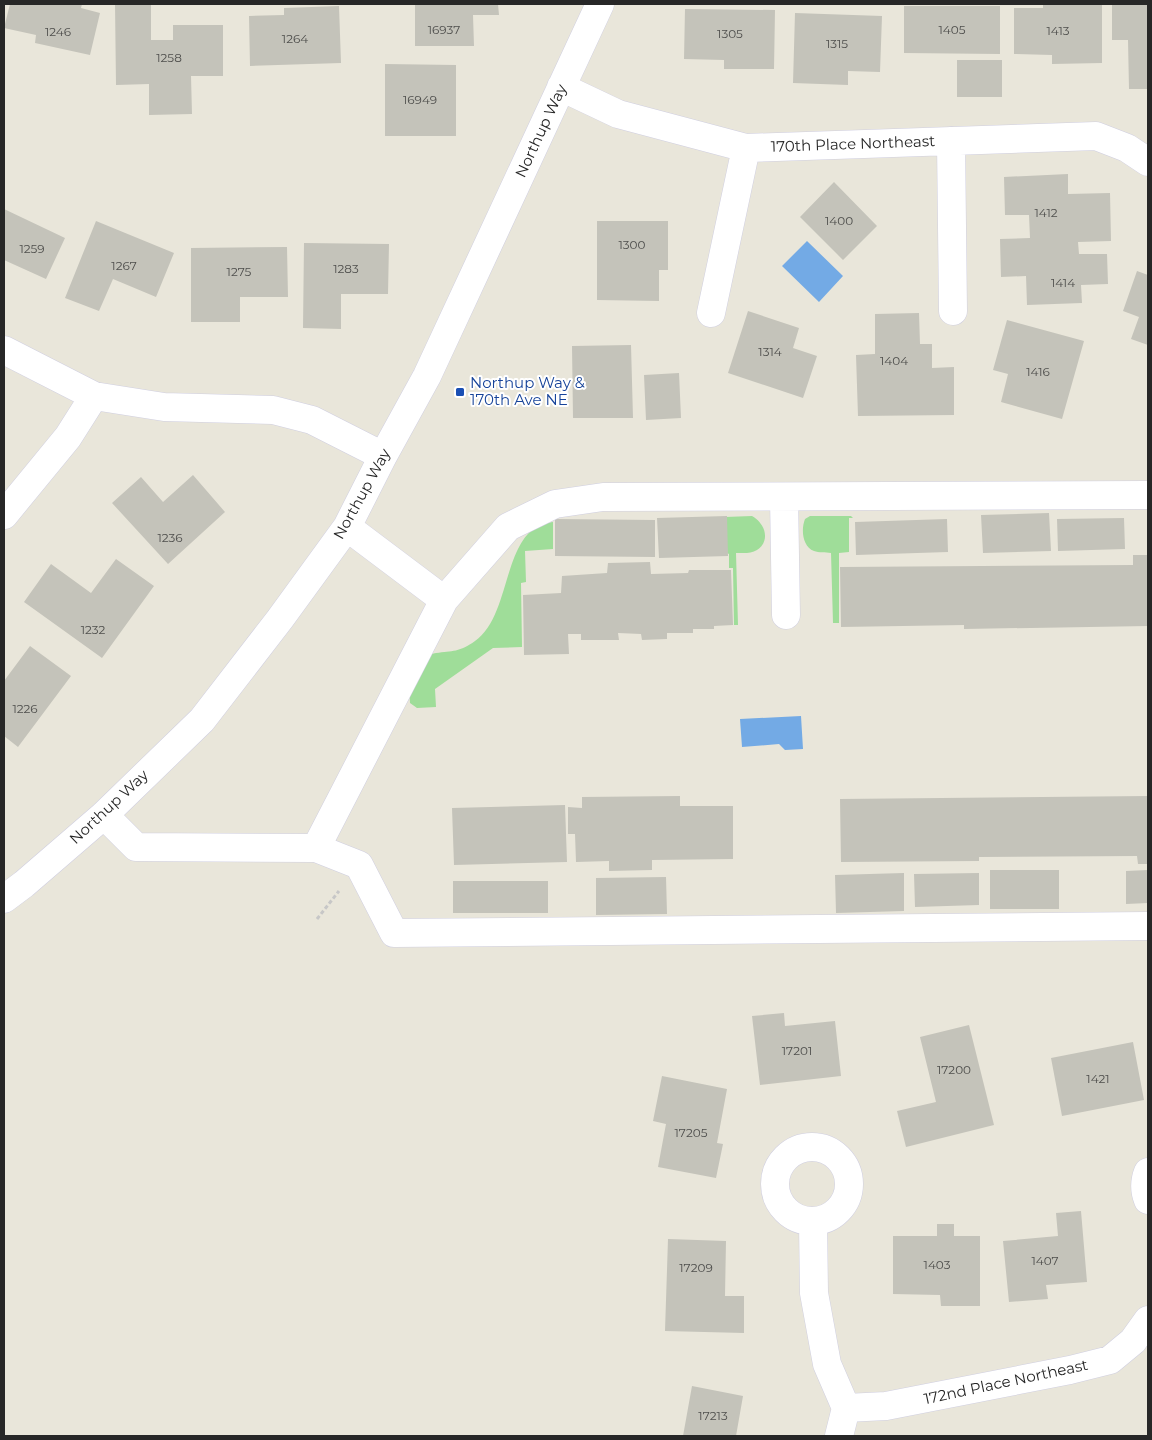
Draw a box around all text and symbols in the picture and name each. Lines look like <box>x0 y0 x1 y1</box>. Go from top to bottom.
house number: 16937 <box>428 22 460 37</box>
house number: 1405 <box>938 22 966 37</box>
house number: 1413 <box>1046 23 1070 38</box>
house number: 1246 <box>45 24 71 39</box>
house number: 1305 <box>717 26 743 41</box>
house number: 1264 <box>282 31 308 46</box>
house number: 1315 <box>826 36 848 51</box>
house number: 1258 <box>156 50 182 65</box>
street label: Northup Way <box>511 80 571 180</box>
house number: 16949 <box>403 92 437 107</box>
street label: 170th Place Northeast <box>771 131 935 156</box>
house number: 1412 <box>1034 205 1058 220</box>
house number: 1400 <box>825 213 853 228</box>
house number: 1300 <box>619 237 646 252</box>
house number: 1259 <box>19 241 45 256</box>
house number: 1267 <box>111 258 137 273</box>
house number: 1283 <box>333 261 359 276</box>
house number: 1275 <box>227 264 252 279</box>
house number: 1414 <box>1051 275 1075 290</box>
house number: 1314 <box>758 344 782 359</box>
house number: 1404 <box>880 353 908 368</box>
house number: 1416 <box>1026 364 1050 379</box>
place label: Northup Way & 170th Ave NE <box>470 373 585 409</box>
marker: Northup Way & 170th Ave NE <box>454 386 466 398</box>
street label: Northup Way <box>329 444 395 542</box>
house number: 1236 <box>157 530 183 545</box>
house number: 1232 <box>81 622 106 637</box>
house number: 1226 <box>12 701 38 716</box>
street label: Northup Way <box>65 765 153 848</box>
house number: 17201 <box>782 1043 812 1058</box>
house number: 17200 <box>937 1062 971 1077</box>
house number: 1421 <box>1086 1071 1110 1086</box>
house number: 17205 <box>675 1125 708 1140</box>
house number: 1407 <box>1031 1253 1059 1268</box>
house number: 1403 <box>924 1257 951 1272</box>
house number: 17209 <box>679 1260 713 1275</box>
street label: 172nd Place Northeast <box>922 1355 1090 1408</box>
house number: 17213 <box>698 1408 728 1423</box>

